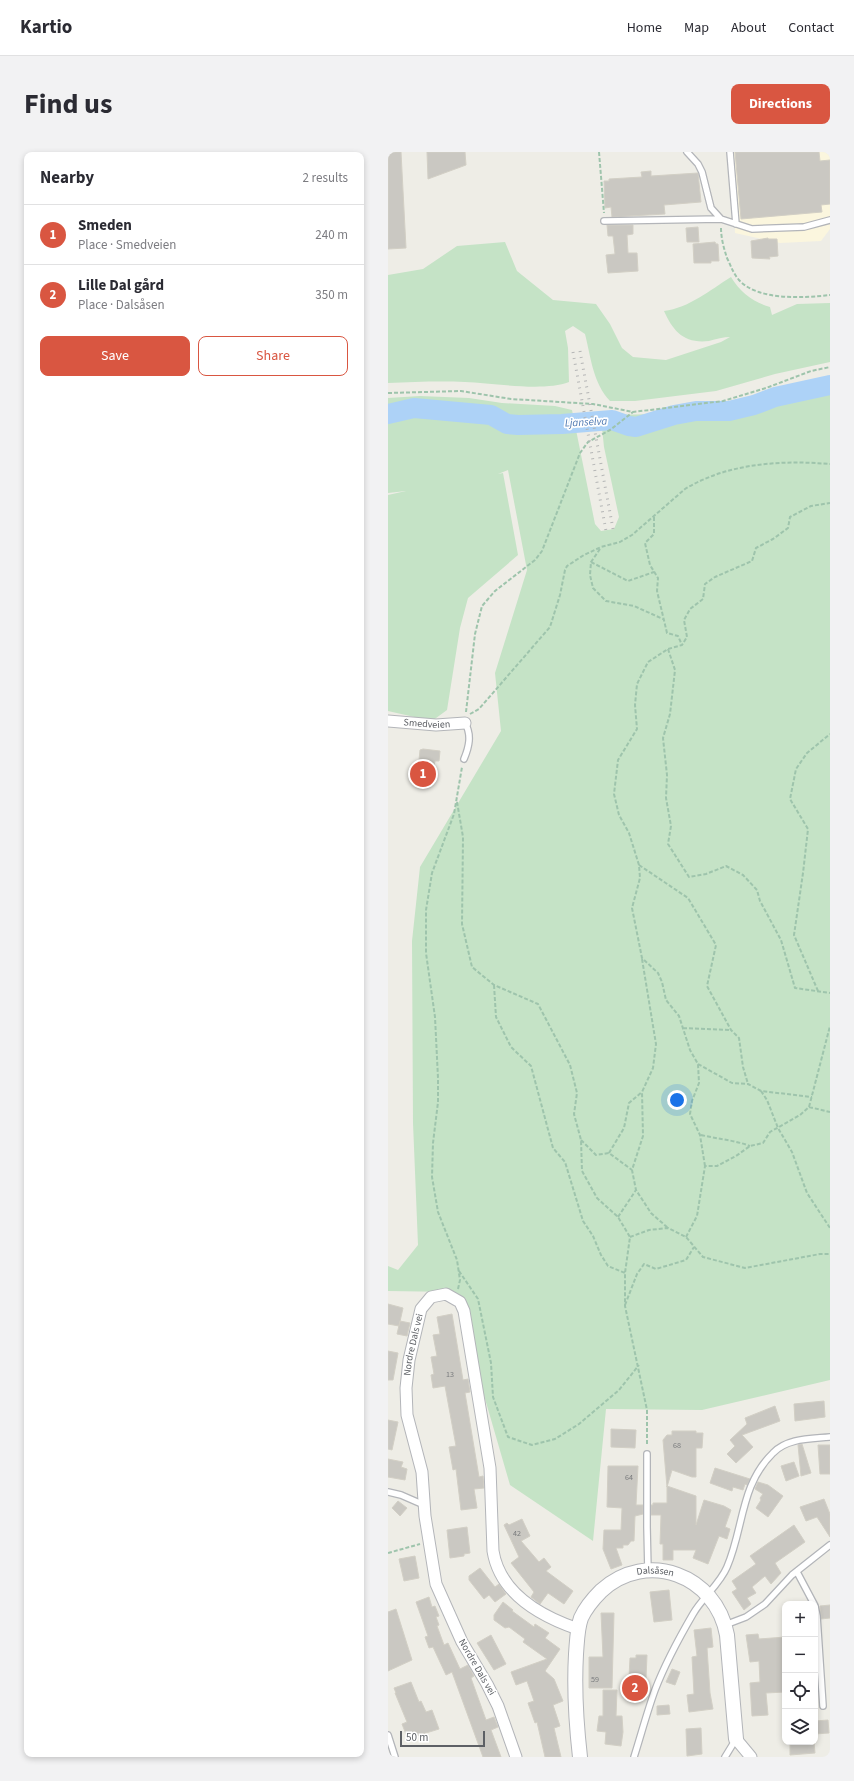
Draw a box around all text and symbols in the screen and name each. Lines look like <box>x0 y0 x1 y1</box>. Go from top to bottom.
text: Kartio <box>20 14 72 41</box>
text: Home <box>627 18 662 38</box>
text: Map <box>684 18 709 38</box>
text: About <box>731 18 766 38</box>
text: Contact <box>788 18 834 38</box>
text: Find us <box>24 84 112 124</box>
button: Directions <box>731 84 830 124</box>
text: Nearby <box>40 166 94 190</box>
text: 2 results <box>303 169 348 187</box>
text: Smeden <box>78 215 132 236</box>
text: 1 <box>50 226 56 244</box>
text: 240 m <box>315 226 348 244</box>
text: Place · Smedveien <box>78 236 176 254</box>
text: Lille Dal gård <box>78 275 164 296</box>
text: 2 <box>50 286 56 304</box>
text: 350 m <box>315 286 348 304</box>
text: Place · Dalsåsen <box>78 296 165 314</box>
button: Save <box>40 336 190 376</box>
button: Share <box>198 336 348 376</box>
water label: Ljanselva <box>564 413 608 431</box>
street label: Smedveien <box>403 715 451 732</box>
pin: 1 <box>410 759 436 789</box>
your location <box>667 1090 687 1110</box>
street label: Nordre Dals vei <box>400 1312 427 1376</box>
house number: 13 <box>446 1369 454 1380</box>
house number: 68 <box>673 1440 681 1451</box>
house number: 64 <box>625 1472 633 1483</box>
house number: 42 <box>513 1528 521 1539</box>
street label: Dalsåsen <box>635 1563 676 1580</box>
map controls <box>782 1601 818 1745</box>
button: + <box>782 1601 818 1637</box>
street label: Nordre Dals vei <box>455 1636 499 1698</box>
button: − <box>782 1637 818 1673</box>
pin: 2 <box>622 1673 648 1703</box>
button: locate <box>782 1673 818 1709</box>
house number: 59 <box>591 1674 599 1685</box>
button: layers <box>782 1709 818 1745</box>
scale bar <box>400 1729 485 1748</box>
text: 50 m <box>406 1730 428 1745</box>

